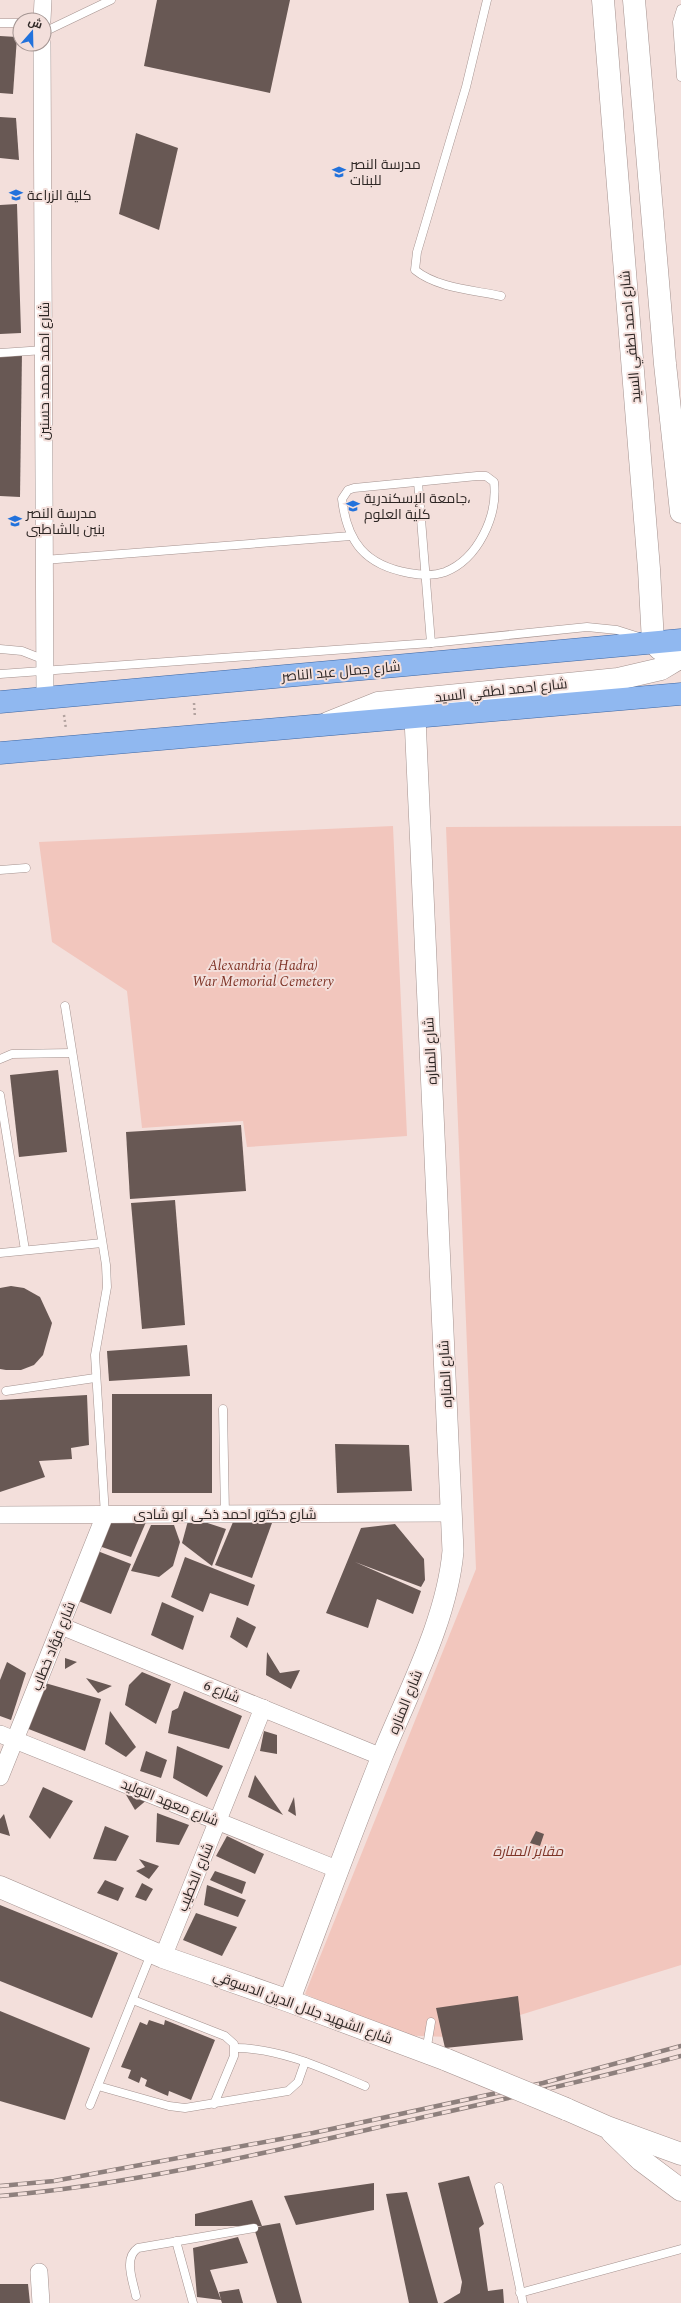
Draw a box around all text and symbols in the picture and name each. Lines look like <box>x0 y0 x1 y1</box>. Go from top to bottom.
north arrow <box>12 12 52 52</box>
text: ش <box>26 13 45 33</box>
place label: مدرسة النصر للبنات <box>349 154 421 191</box>
school or university icon: مدرسة النصر للبنات <box>331 164 347 180</box>
place label: كلية الزراعة <box>27 185 91 206</box>
school or university icon: كلية الزراعة <box>8 187 24 203</box>
street label: شارع احمد لطفي السيد <box>614 270 648 404</box>
street label: شارع احمد محمد حسنين <box>34 302 55 440</box>
place label: جامعة الإسكندرية، كلية العلوم <box>364 488 470 525</box>
school or university icon: جامعة الإسكندرية، كلية العلوم <box>345 498 361 514</box>
place label: مدرسة النصر بنين بالشاطبى <box>25 503 105 540</box>
school or university icon: مدرسة النصر بنين بالشاطبى <box>7 513 23 529</box>
street label: شارع جمال عبد الناصر <box>280 656 401 687</box>
street label: شارع احمد لطفي السيد <box>434 673 568 709</box>
park label: Alexandria (Hadra) War Memorial Cemetery <box>192 955 334 992</box>
street label: شارع المناره <box>418 1017 443 1085</box>
street label: شارع المناره <box>433 1340 458 1408</box>
street label: شارع دكتور احمد ذكى ابو شادى <box>134 1504 317 1525</box>
street label: شارع فؤاد خطاب <box>26 1598 81 1694</box>
street label: شارع المناره <box>383 1667 428 1738</box>
street label: شارع 6 <box>200 1675 243 1708</box>
street label: شارع معهد التوليد <box>118 1773 222 1832</box>
street label: شارع الخطيب <box>172 1840 219 1915</box>
park label: مقابر المنارة <box>493 1841 564 1862</box>
street label: شارع الشهيد جلال الدين الدسوقي <box>210 1965 396 2051</box>

